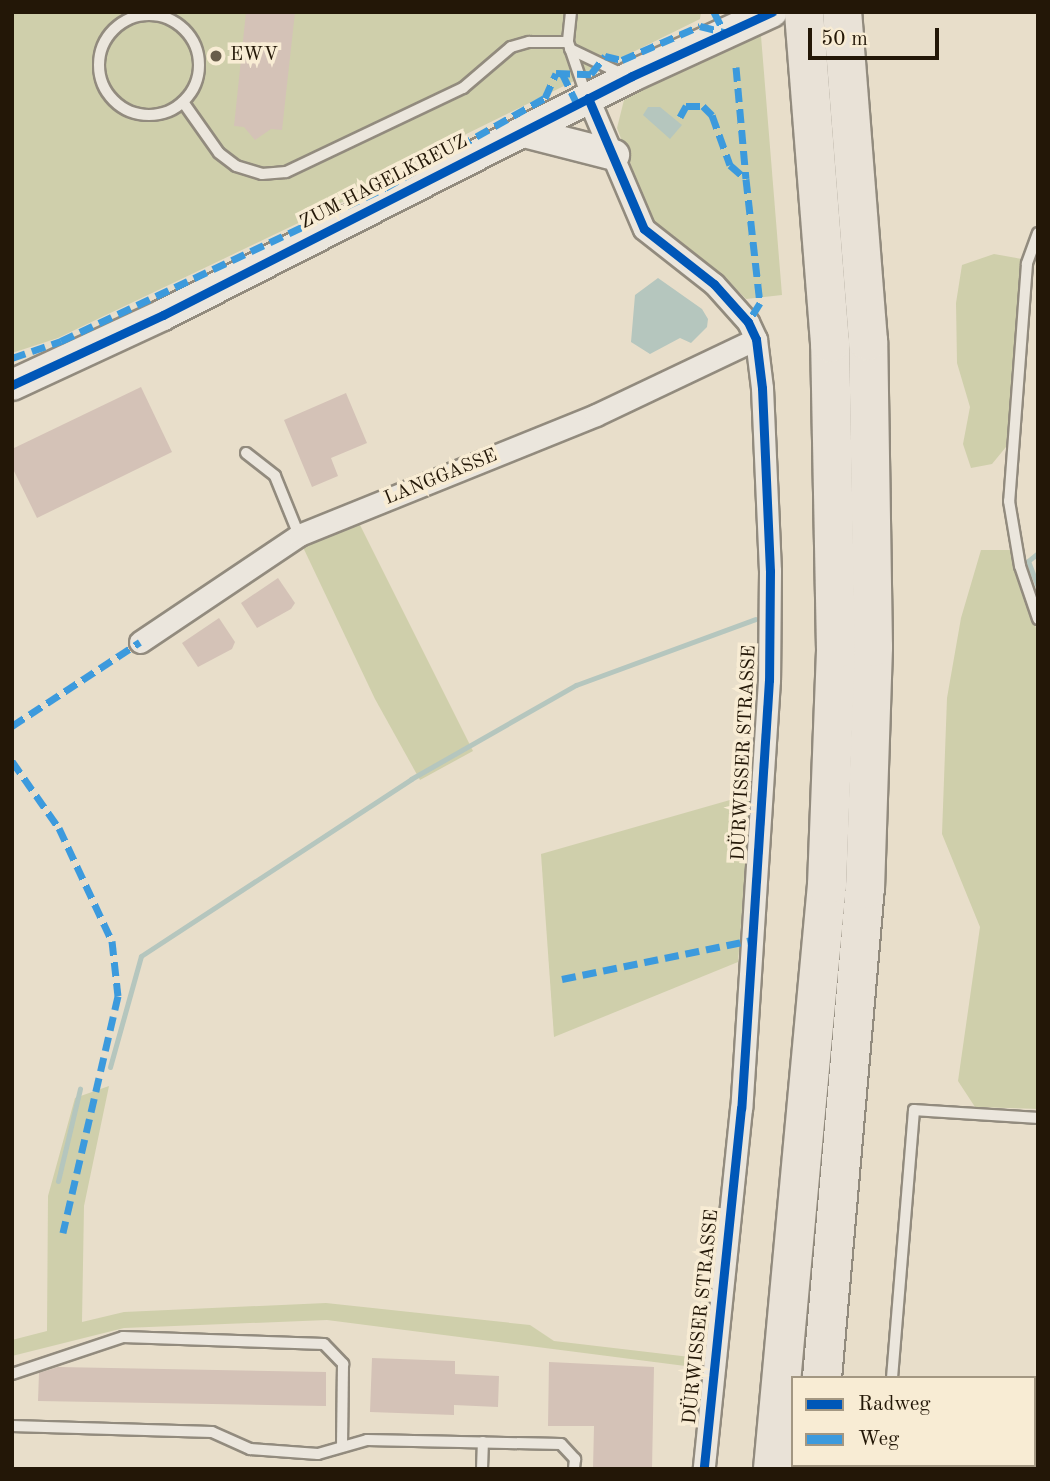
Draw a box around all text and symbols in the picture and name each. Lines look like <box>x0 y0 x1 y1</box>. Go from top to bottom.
scale bar <box>812 14 943 58</box>
text: 50 m <box>821 29 868 50</box>
place label: EWV <box>230 45 278 67</box>
marker: EWV <box>208 48 224 64</box>
street label: ZUM HAGELKREUZ <box>296 131 472 235</box>
street label: LANGGASSE <box>381 445 501 511</box>
street label: DÜRWISSER STRASSE <box>728 645 762 861</box>
street label: DÜRWISSER STRASSE <box>679 1208 725 1426</box>
legend <box>791 1376 1036 1467</box>
text: Radweg <box>858 1394 931 1415</box>
text: Weg <box>858 1429 899 1450</box>

